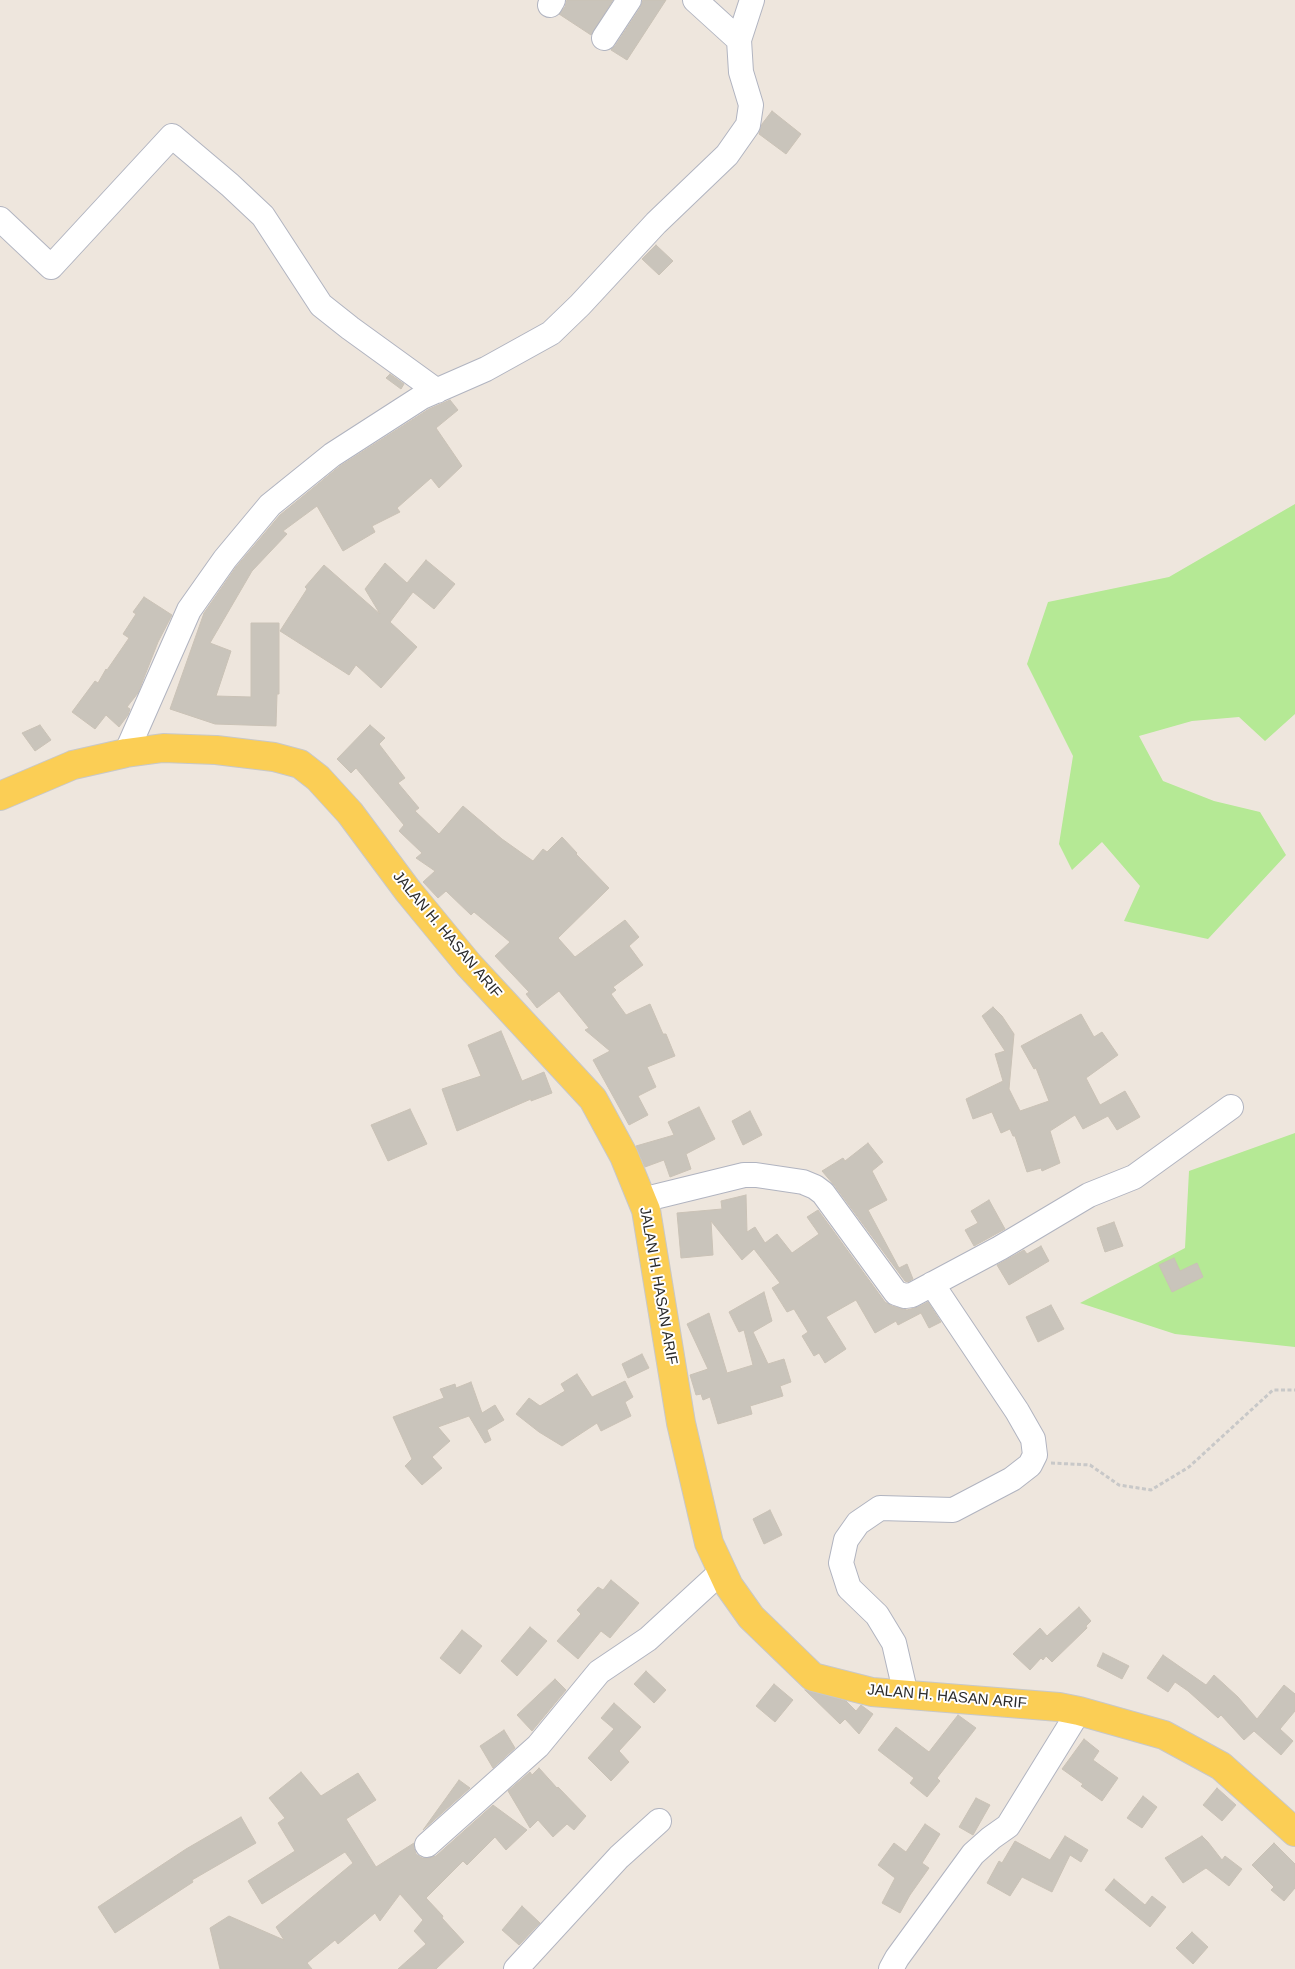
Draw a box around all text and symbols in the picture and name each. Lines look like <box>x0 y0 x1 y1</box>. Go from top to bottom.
street label: JALAN H. HASAN ARIF <box>389 868 505 1002</box>
street label: JALAN H. HASAN ARIF <box>635 1206 681 1366</box>
street label: JALAN H. HASAN ARIF <box>867 1681 1027 1713</box>

